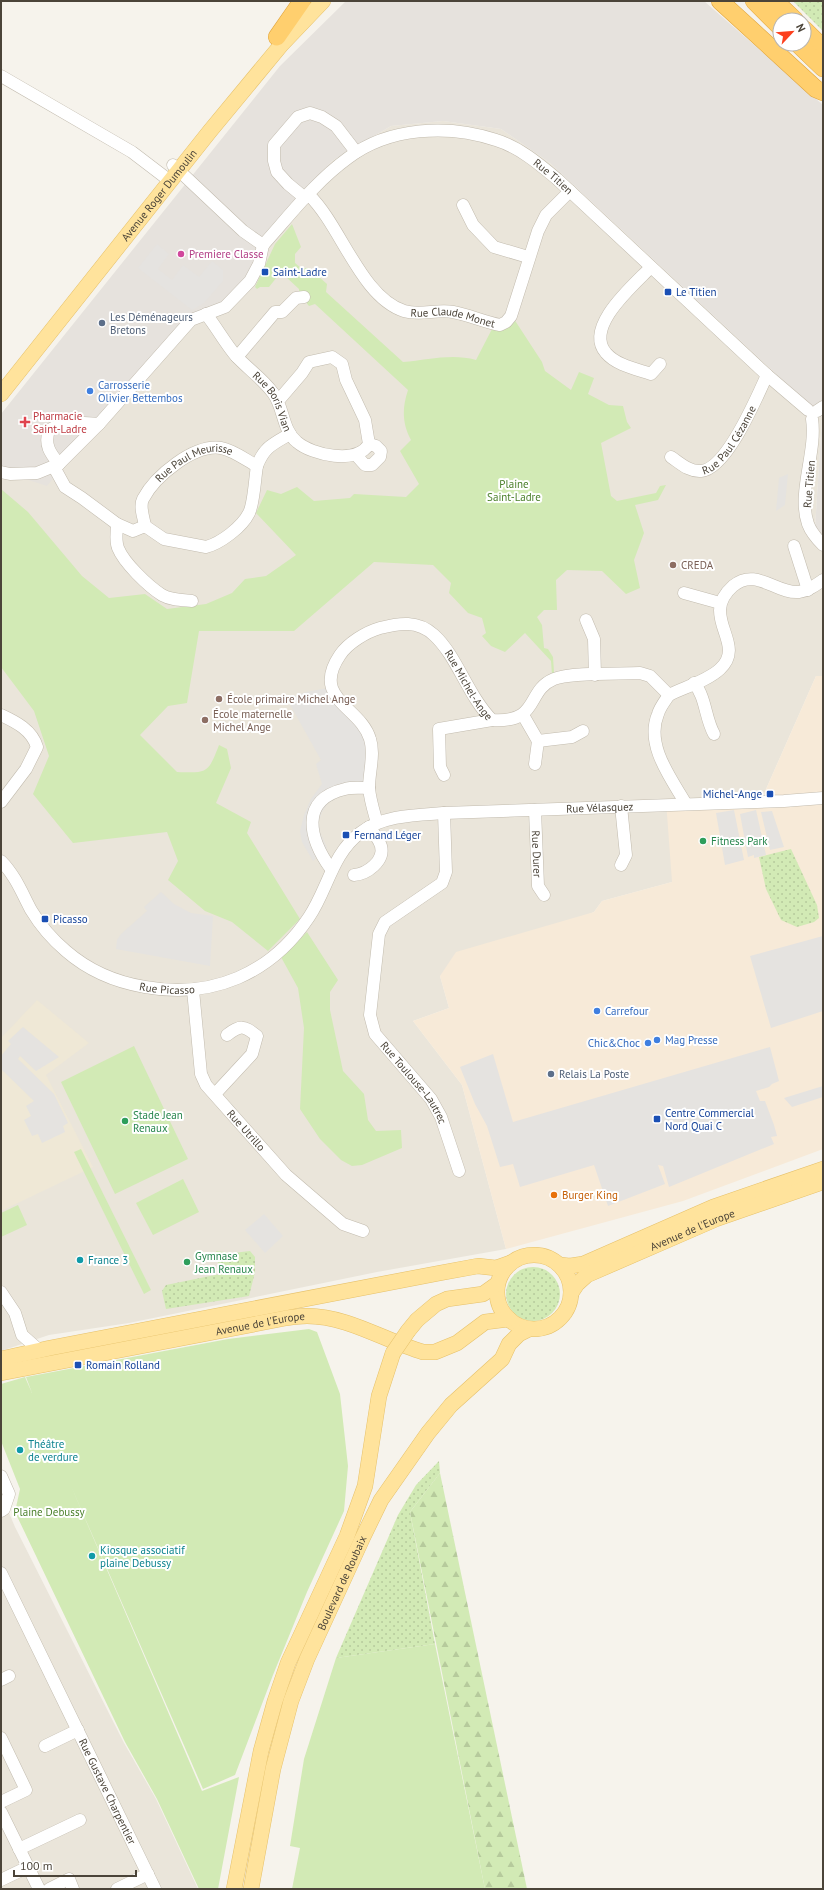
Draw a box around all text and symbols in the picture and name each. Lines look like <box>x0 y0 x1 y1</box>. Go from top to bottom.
north arrow <box>772 12 812 52</box>
text: N <box>793 21 809 34</box>
street label: Avenue Roger Dumoulin <box>118 146 200 244</box>
street label: Rue Titien <box>531 156 576 197</box>
place label: Premiere Classe <box>189 247 264 261</box>
marker: Premiere Classe <box>176 249 186 259</box>
place label: Saint-Ladre <box>273 265 327 279</box>
marker: Saint-Ladre <box>260 267 270 277</box>
place label: Le Titien <box>676 285 717 299</box>
marker: Le Titien <box>663 287 673 297</box>
street label: Rue Claude Monet <box>410 304 497 331</box>
place label: Les Déménageurs Bretons <box>110 310 193 337</box>
marker: Les Déménageurs Bretons <box>97 318 107 328</box>
street label: Rue Boris Vian <box>250 368 295 434</box>
place label: Carrosserie Olivier Bettembos <box>98 378 183 405</box>
marker: Carrosserie Olivier Bettembos <box>85 386 95 396</box>
street label: Rue Paul Cézanne <box>700 403 759 478</box>
place label: Pharmacie Saint-Ladre <box>33 409 87 436</box>
marker: Pharmacie Saint-Ladre <box>20 417 30 427</box>
street label: Rue Paul Meurisse <box>152 441 236 485</box>
street label: Rue Titien <box>800 460 818 508</box>
park label: Plaine Saint-Ladre <box>487 477 541 504</box>
place label: CREDA <box>681 558 714 572</box>
marker: CREDA <box>668 560 678 570</box>
street label: Rue Michel-Ange <box>442 647 496 724</box>
place label: École primaire Michel Ange <box>227 692 356 706</box>
marker: École primaire Michel Ange <box>214 694 224 704</box>
place label: École maternelle Michel Ange <box>213 707 293 734</box>
marker: École maternelle Michel Ange <box>200 715 210 725</box>
place label: Michel-Ange <box>703 787 762 801</box>
marker: Michel-Ange <box>765 789 775 799</box>
street label: Rue Vélasquez <box>566 799 634 816</box>
place label: Fernand Léger <box>354 828 421 842</box>
marker: Fernand Léger <box>341 830 351 840</box>
street label: Rue Durer <box>529 830 545 878</box>
place label: Fitness Park <box>711 834 768 848</box>
marker: Fitness Park <box>698 836 708 846</box>
place label: Picasso <box>53 912 88 926</box>
marker: Picasso <box>40 914 50 924</box>
street label: Rue Picasso <box>138 979 196 997</box>
place label: Carrefour <box>605 1004 649 1018</box>
marker: Carrefour <box>592 1006 602 1016</box>
place label: Mag Presse <box>665 1033 718 1047</box>
marker: Mag Presse <box>652 1035 662 1045</box>
place label: Chic&Choc <box>588 1036 640 1050</box>
marker: Chic&Choc <box>643 1038 653 1048</box>
street label: Rue Toulouse-Lautrec <box>378 1039 450 1126</box>
place label: Relais La Poste <box>559 1067 630 1081</box>
marker: Relais La Poste <box>546 1069 556 1079</box>
place label: Centre Commercial Nord Quai C <box>665 1106 755 1133</box>
street label: Rue Utrillo <box>224 1107 268 1154</box>
place label: Stade Jean Renaux <box>133 1108 183 1135</box>
marker: Centre Commercial Nord Quai C <box>652 1114 662 1124</box>
marker: Stade Jean Renaux <box>120 1116 130 1126</box>
place label: Burger King <box>562 1188 618 1202</box>
marker: Burger King <box>549 1190 559 1200</box>
street label: Avenue de l'Europe <box>648 1206 737 1254</box>
place label: Gymnase Jean Renaux <box>194 1249 253 1276</box>
place label: France 3 <box>88 1253 128 1267</box>
marker: France 3 <box>75 1255 85 1265</box>
marker: Gymnase Jean Renaux <box>182 1257 192 1267</box>
street label: Avenue de l'Europe <box>214 1309 306 1338</box>
place label: Romain Rolland <box>86 1358 160 1372</box>
marker: Romain Rolland <box>73 1360 83 1370</box>
place label: Théâtre de verdure <box>28 1437 78 1464</box>
marker: Théâtre de verdure <box>15 1445 25 1455</box>
park label: Plaine Debussy <box>13 1505 86 1519</box>
street label: Boulevard de Roubaix <box>314 1533 370 1632</box>
place label: Kiosque associatif plaine Debussy <box>100 1543 185 1570</box>
marker: Kiosque associatif plaine Debussy <box>87 1551 97 1561</box>
street label: Rue Gustave Charpentier <box>76 1736 139 1847</box>
scale bar <box>14 1852 136 1878</box>
text: 100 m <box>20 1858 53 1873</box>

